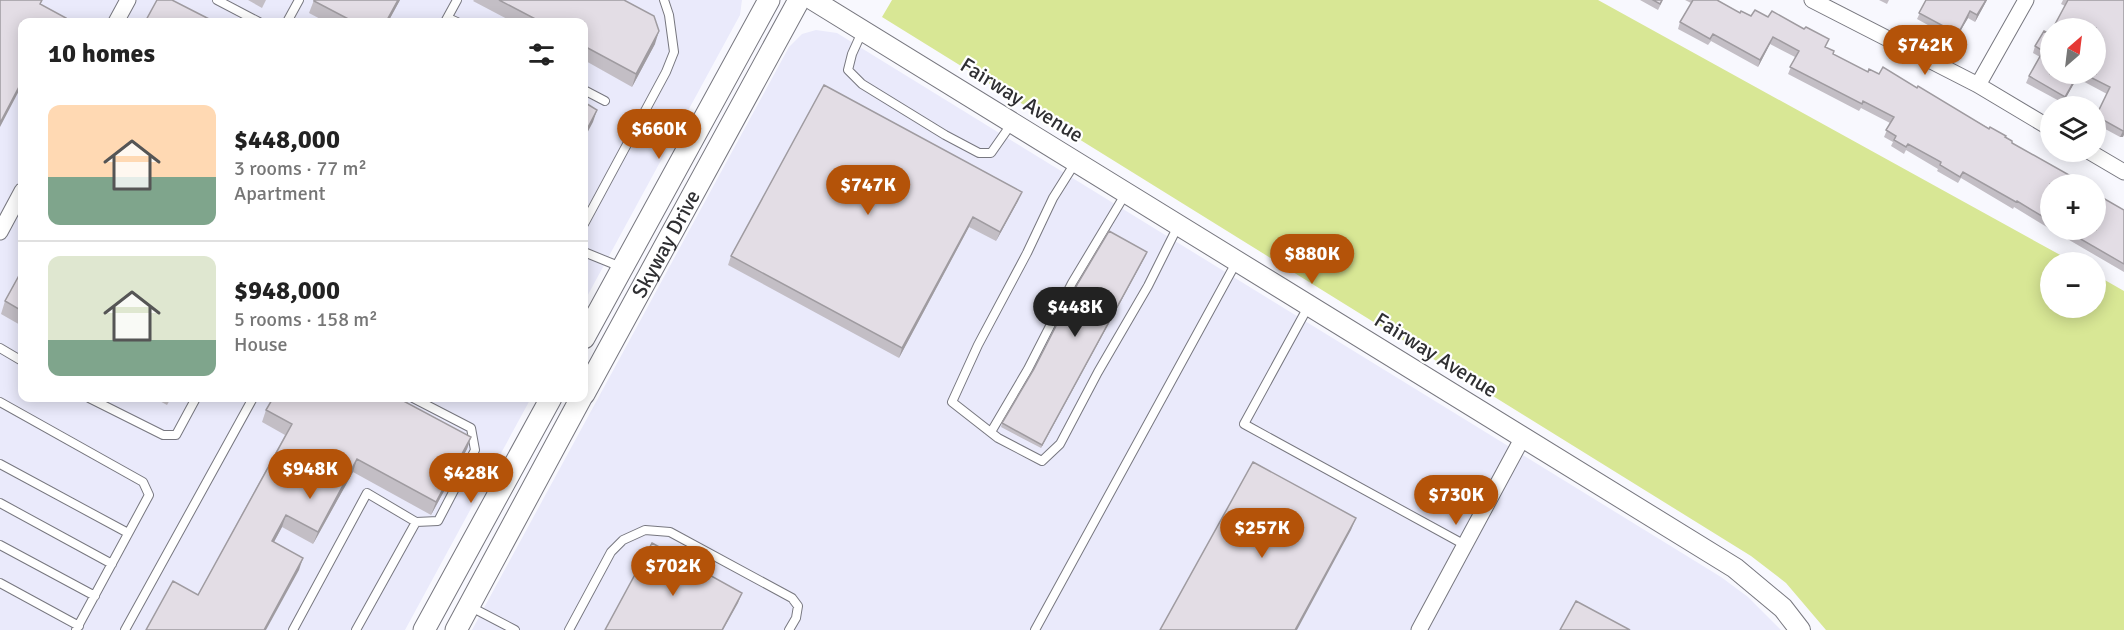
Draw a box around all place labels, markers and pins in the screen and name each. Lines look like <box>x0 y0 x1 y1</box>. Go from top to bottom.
pin: $742K <box>1883 25 1967 76</box>
pin: $660K <box>617 109 701 160</box>
pin: $747K <box>826 165 910 216</box>
pin: $880K <box>1270 234 1354 285</box>
pin: $448K <box>1033 287 1117 338</box>
pin: $948K <box>268 449 352 500</box>
pin: $428K <box>429 453 513 504</box>
pin: $730K <box>1414 475 1498 526</box>
pin: $257K <box>1220 508 1304 559</box>
pin: $702K <box>631 546 715 597</box>

